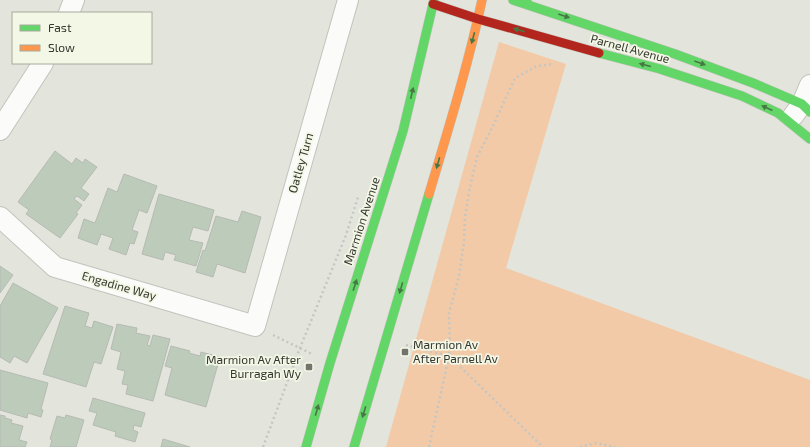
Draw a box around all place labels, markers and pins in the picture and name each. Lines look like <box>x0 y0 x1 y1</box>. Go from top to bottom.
place label: Marmion Av After Parnell Av <box>413 337 498 365</box>
marker: Marmion Av After Parnell Av <box>400 347 410 357</box>
place label: Marmion Av After Burragah Wy <box>206 352 302 380</box>
marker: Marmion Av After Burragah Wy <box>304 362 314 372</box>

